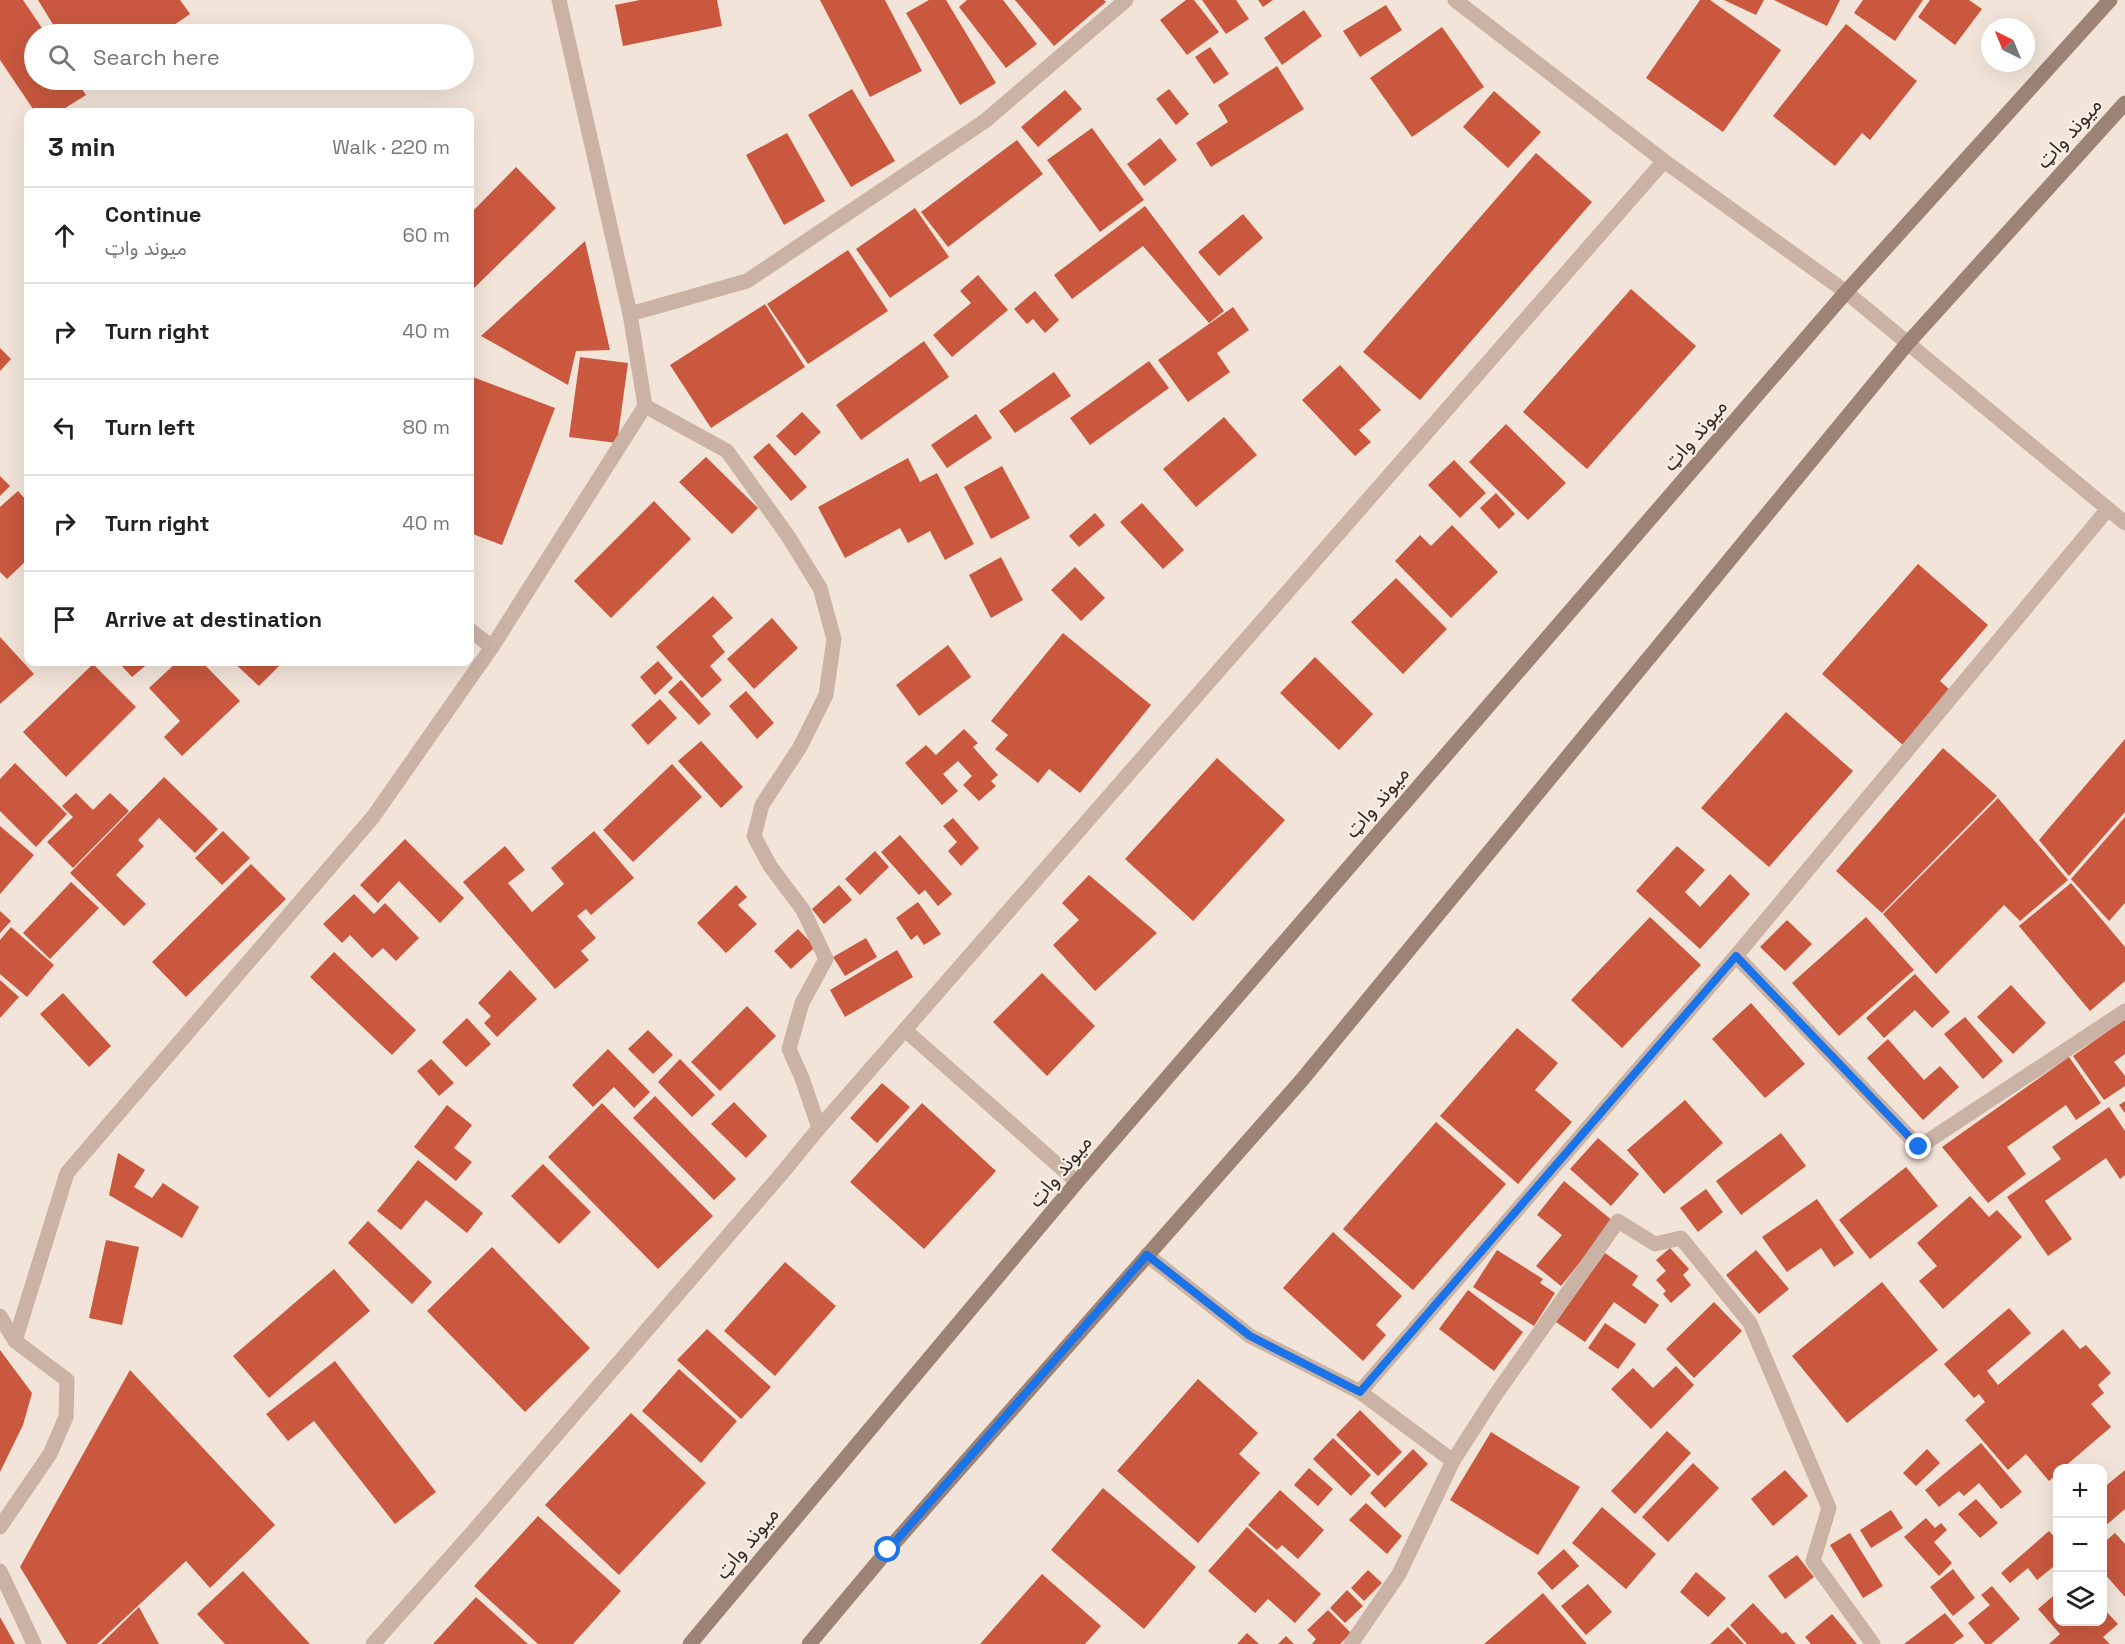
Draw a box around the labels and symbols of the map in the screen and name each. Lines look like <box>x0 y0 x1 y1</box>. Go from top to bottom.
north arrow <box>1981 18 2035 72</box>
street label: میوند واټ <box>2030 92 2108 174</box>
street label: میوند واټ <box>1656 393 1733 476</box>
street label: میوند واټ <box>1338 760 1415 843</box>
street label: میوند واټ <box>1022 1129 1098 1212</box>
route end <box>1905 1133 1931 1159</box>
street label: میوند واټ <box>709 1501 785 1584</box>
route start <box>874 1536 900 1562</box>

